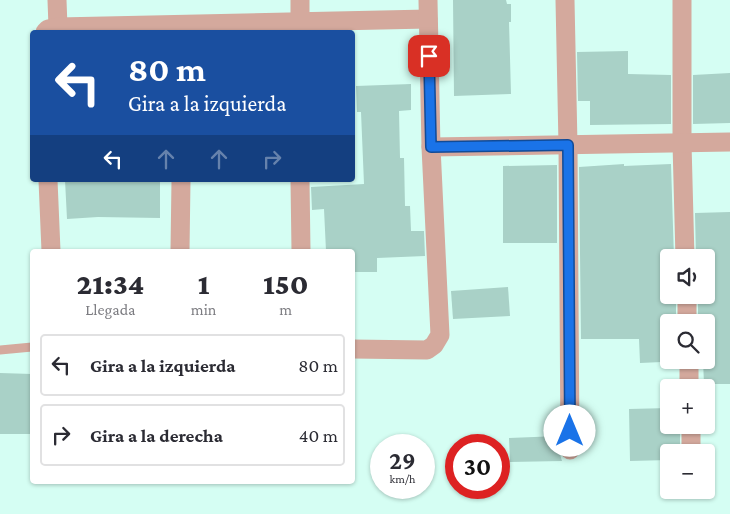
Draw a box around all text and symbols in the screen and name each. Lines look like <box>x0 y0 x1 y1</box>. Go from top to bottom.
pin <box>408 35 450 77</box>
icon: arrive <box>415 42 443 70</box>
icon: left <box>45 50 110 115</box>
text: 80 m <box>128 50 206 89</box>
text: Gira a la izquierda <box>128 91 286 116</box>
icon: left <box>99 145 127 173</box>
icon: ahead <box>152 145 180 173</box>
icon: ahead <box>205 145 233 173</box>
icon: right <box>258 145 286 173</box>
map controls <box>660 249 715 499</box>
button: sound <box>660 249 715 304</box>
text: 21:34 <box>77 267 144 300</box>
text: 1 <box>198 267 209 300</box>
text: 150 <box>263 267 308 300</box>
text: Llegada <box>85 301 135 318</box>
text: min <box>191 301 216 318</box>
text: m <box>279 301 292 318</box>
button: search <box>660 314 715 369</box>
icon: left <box>47 351 75 379</box>
text: Gira a la izquierda <box>90 355 236 376</box>
text: 80 m <box>298 355 338 376</box>
button: + <box>660 379 715 434</box>
position arrow <box>543 404 595 456</box>
icon: right <box>47 421 75 449</box>
text: Gira a la derecha <box>90 425 223 446</box>
text: 40 m <box>299 425 338 446</box>
speed limit sign: 30 <box>445 434 510 499</box>
button: − <box>660 444 715 499</box>
text: 29 <box>389 447 416 474</box>
text: km/h <box>390 472 415 486</box>

